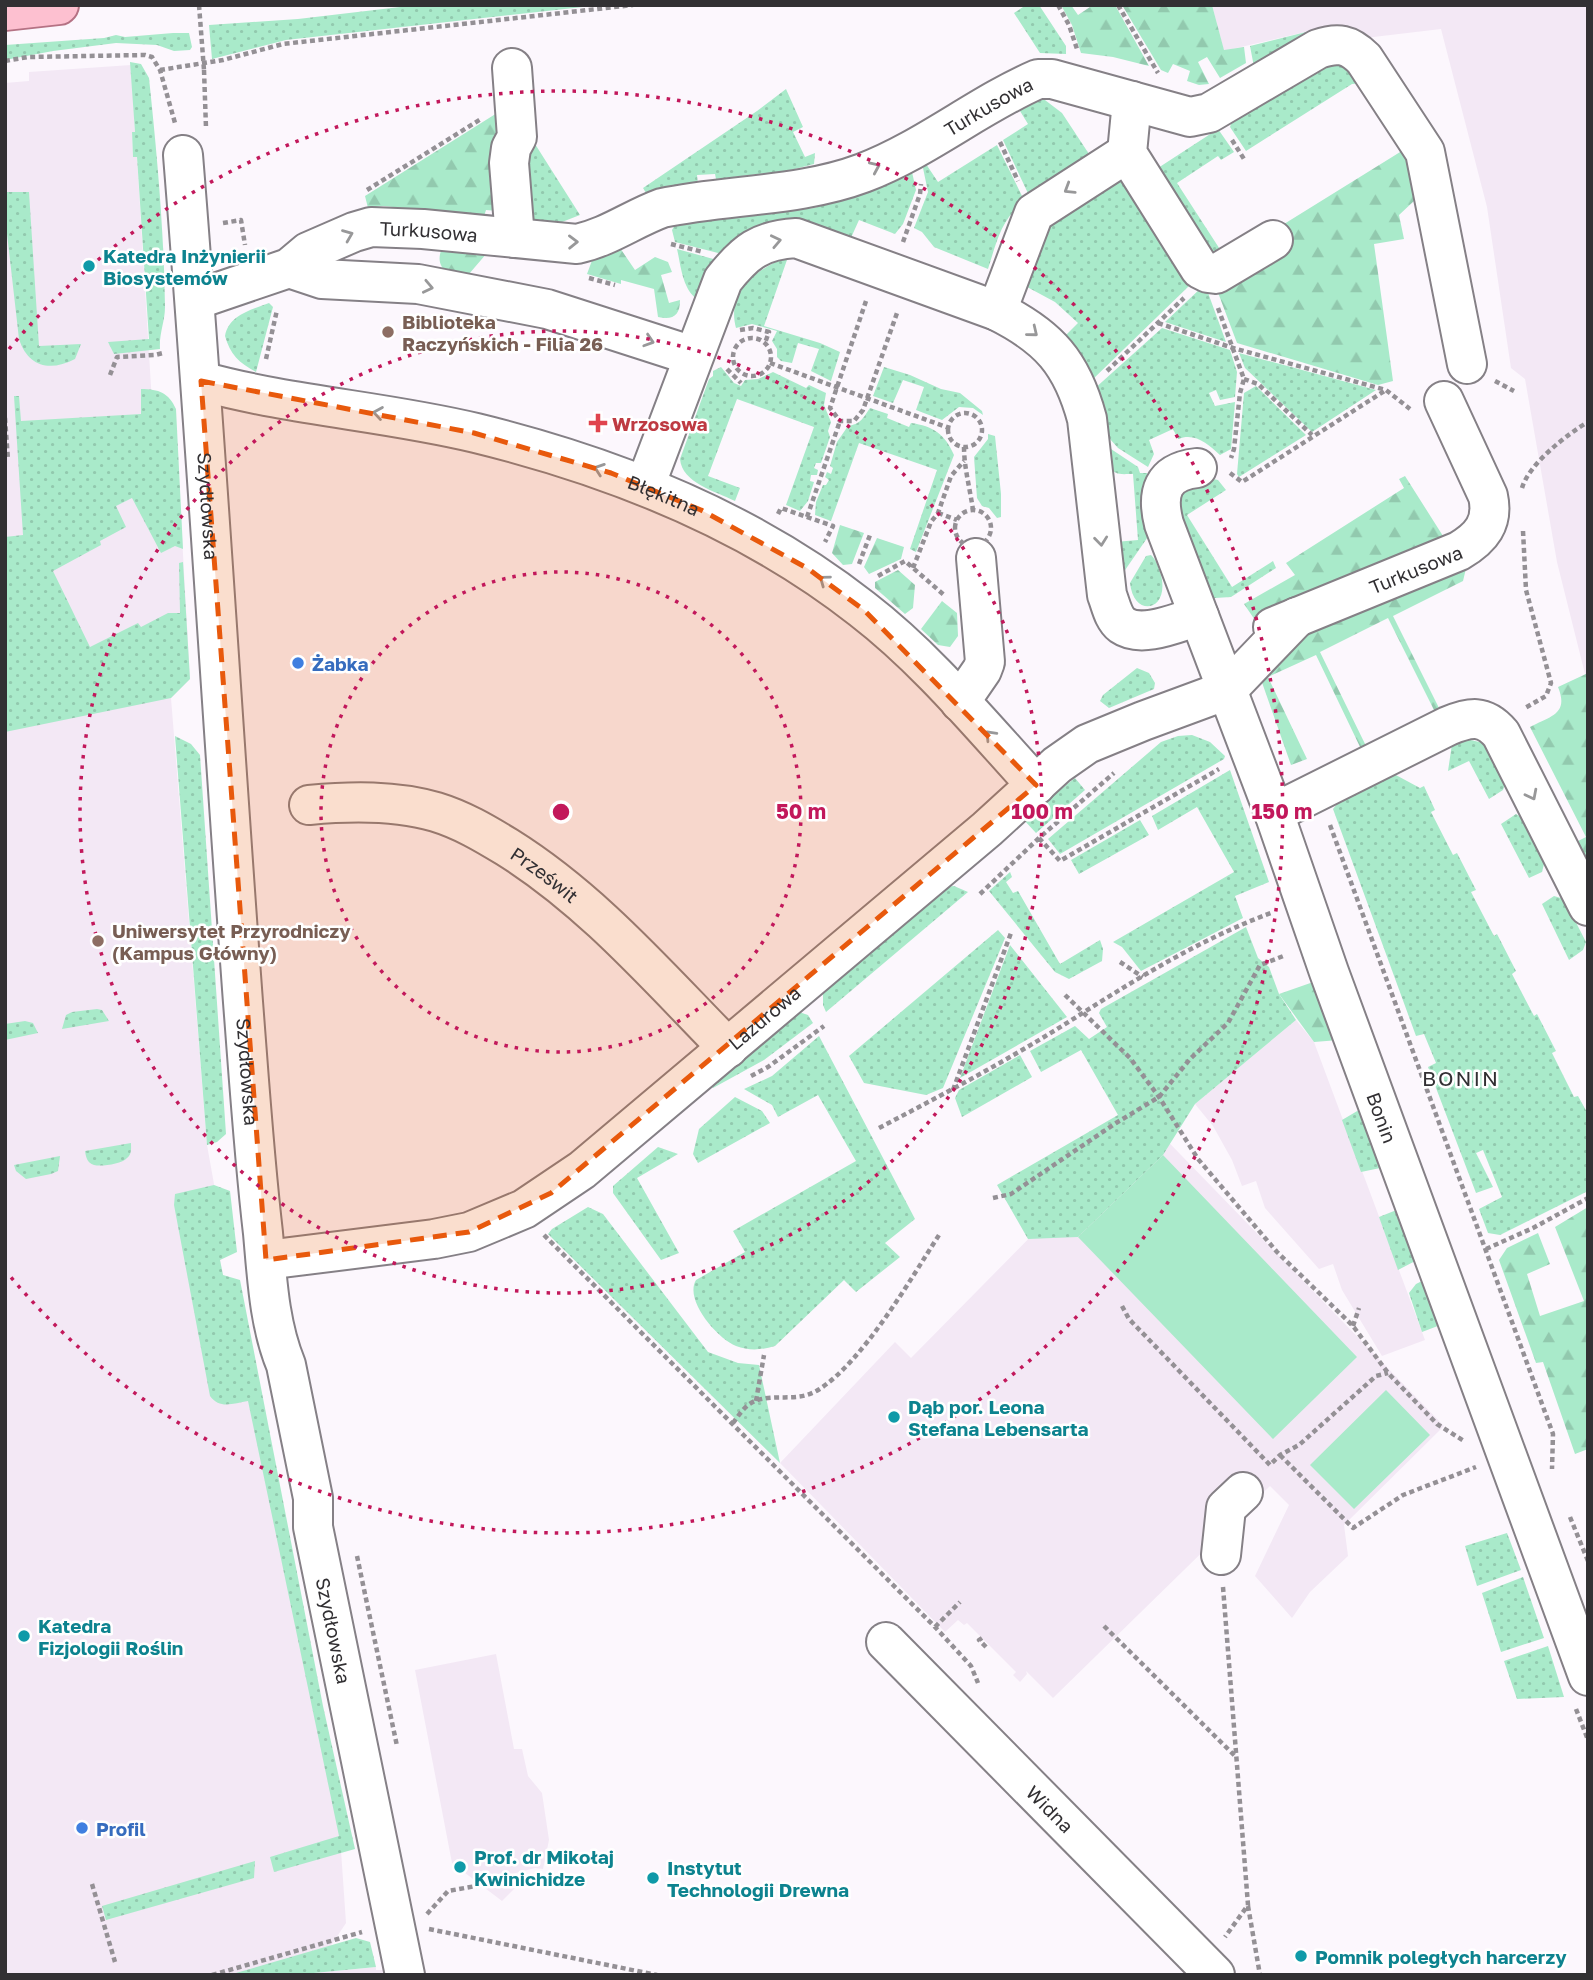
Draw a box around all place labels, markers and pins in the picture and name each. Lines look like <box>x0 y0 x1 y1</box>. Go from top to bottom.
place label: Katedra Inżynierii Biosystemów <box>103 244 266 289</box>
marker: Katedra Inżynierii Biosystemów <box>81 258 97 274</box>
place label: Biblioteka Raczyńskich - Filia 26 <box>402 310 603 355</box>
marker: Biblioteka Raczyńskich - Filia 26 <box>380 324 396 340</box>
place label: Wrzosowa <box>612 412 707 435</box>
marker: Wrzosowa <box>590 415 606 431</box>
place label: Żabka <box>312 652 369 675</box>
marker: Żabka <box>290 655 306 671</box>
centre of rings <box>549 800 573 824</box>
place label: Uniwersytet Przyrodniczy (Kampus Główny) <box>112 919 351 964</box>
marker: Uniwersytet Przyrodniczy (Kampus Główny) <box>90 933 106 949</box>
place label: Dąb por. Leona Stefana Lebensarta <box>908 1395 1089 1440</box>
marker: Dąb por. Leona Stefana Lebensarta <box>886 1409 902 1425</box>
place label: Katedra Fizjologii Roślin <box>38 1614 183 1659</box>
marker: Katedra Fizjologii Roślin <box>16 1628 32 1644</box>
place label: Profil <box>96 1817 146 1840</box>
marker: Profil <box>74 1820 90 1836</box>
place label: Prof. dr Mikołaj Kwinichidze <box>474 1845 614 1890</box>
place label: Instytut Technologii Drewna <box>667 1856 849 1901</box>
marker: Prof. dr Mikołaj Kwinichidze <box>452 1859 468 1875</box>
marker: Instytut Technologii Drewna <box>645 1870 661 1886</box>
place label: Pomnik poległych harcerzy <box>1315 1945 1567 1968</box>
marker: Pomnik poległych harcerzy <box>1293 1948 1309 1964</box>

